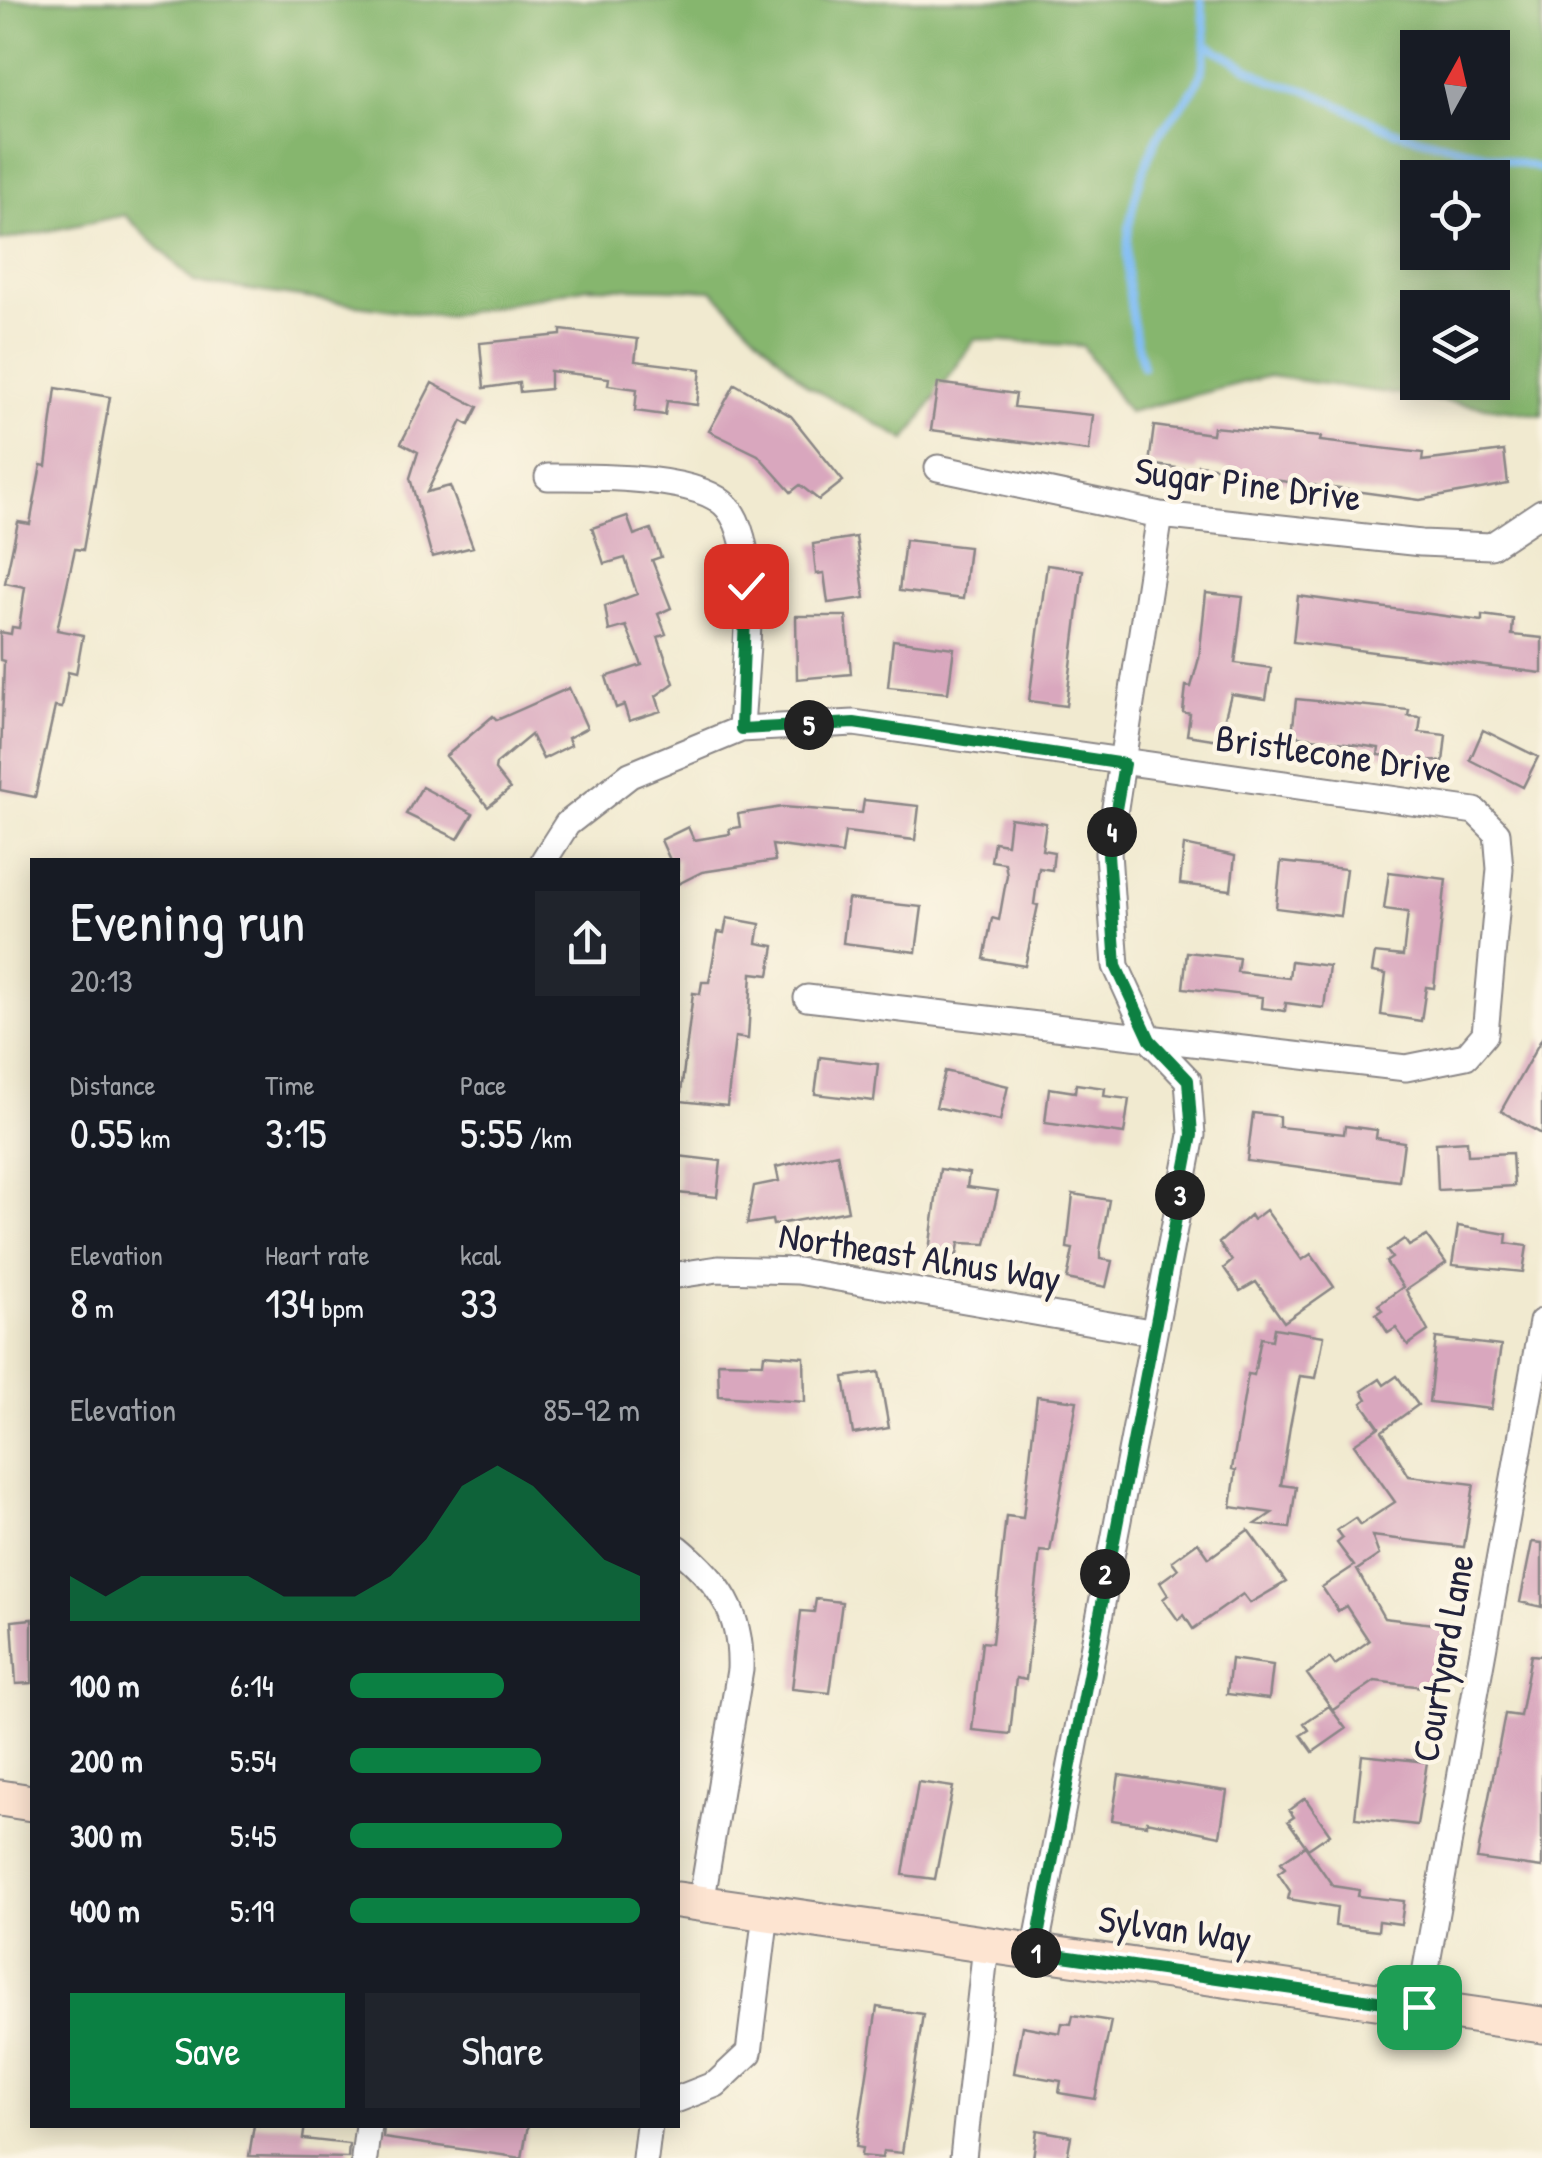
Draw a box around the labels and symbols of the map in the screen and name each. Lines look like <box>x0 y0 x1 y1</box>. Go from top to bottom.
north arrow <box>1400 30 1510 140</box>
street label: Sugar Pine Drive <box>1132 443 1364 523</box>
pin <box>704 544 789 629</box>
pin: 5 <box>784 700 834 750</box>
street label: Bristlecone Drive <box>1213 711 1456 795</box>
pin: 4 <box>1087 807 1137 857</box>
pin: 3 <box>1155 1170 1205 1220</box>
street label: Northeast Alnus Way <box>776 1208 1065 1304</box>
pin: 2 <box>1080 1549 1130 1599</box>
street label: Courtyard Lane <box>1398 1550 1486 1766</box>
street label: Sylvan Way <box>1095 1892 1255 1964</box>
pin: 1 <box>1011 1928 1061 1978</box>
pin <box>1377 1965 1462 2050</box>

